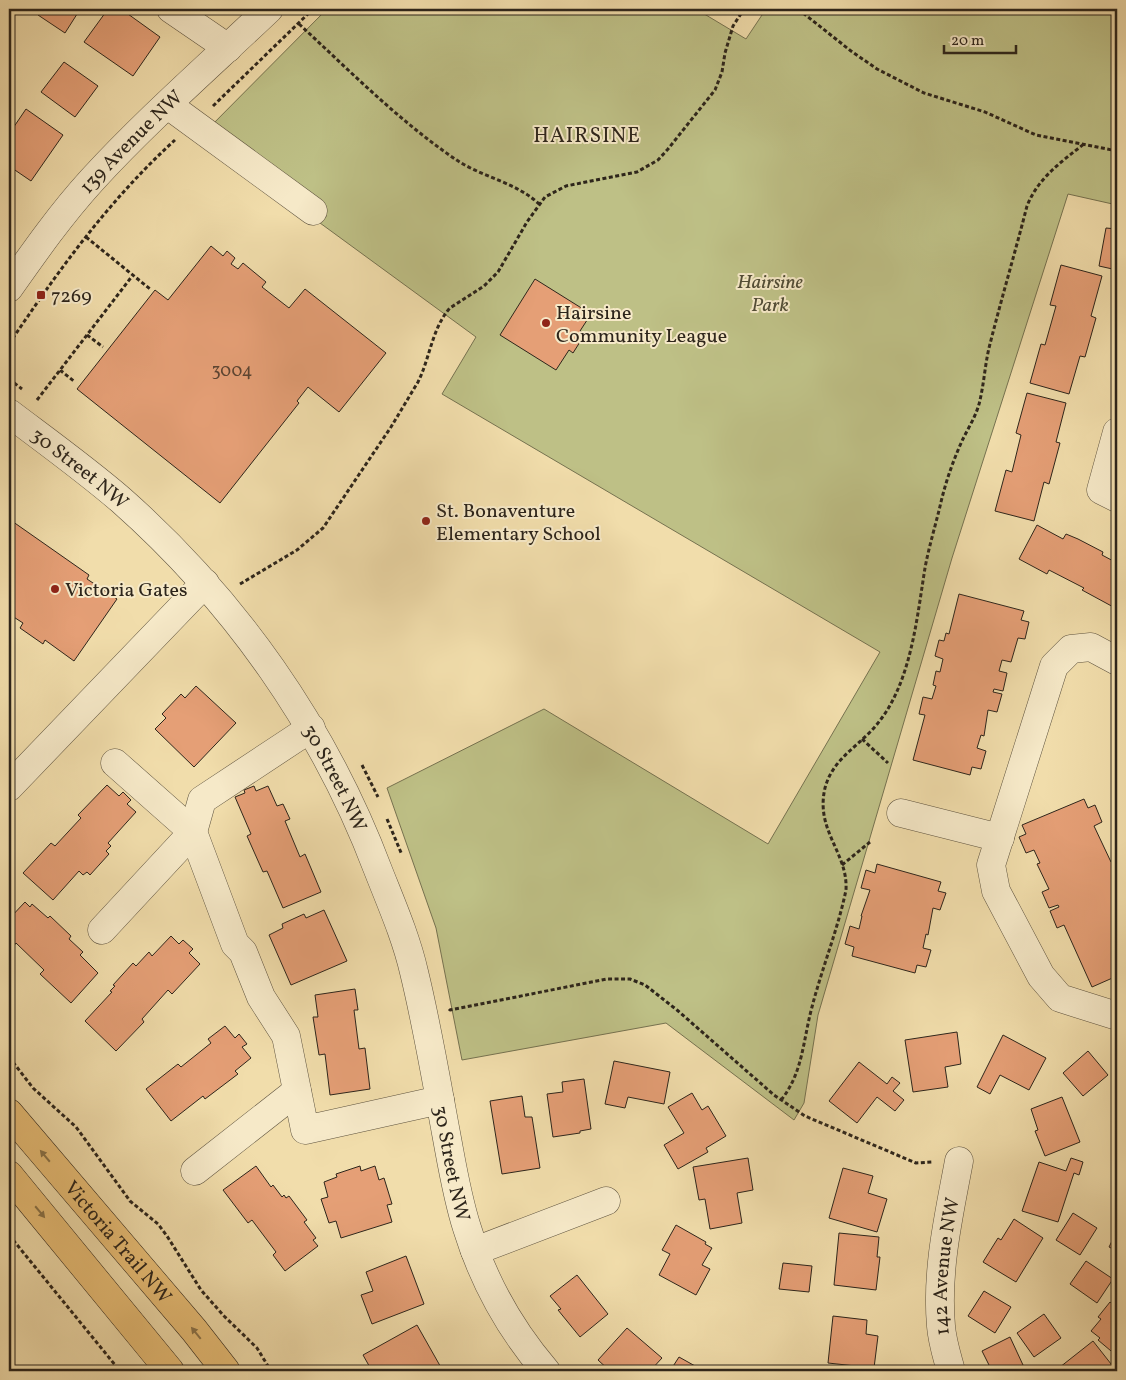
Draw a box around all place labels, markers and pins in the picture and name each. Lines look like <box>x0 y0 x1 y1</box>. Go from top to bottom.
place label: 7269 <box>51 283 92 311</box>
marker: 7269 <box>35 289 47 301</box>
place label: Hairsine Community League <box>556 300 727 351</box>
marker: Hairsine Community League <box>540 317 552 329</box>
place label: St. Bonaventure Elementary School <box>436 498 601 549</box>
marker: St. Bonaventure Elementary School <box>420 515 432 527</box>
place label: Victoria Gates <box>65 577 188 605</box>
marker: Victoria Gates <box>49 583 61 595</box>

